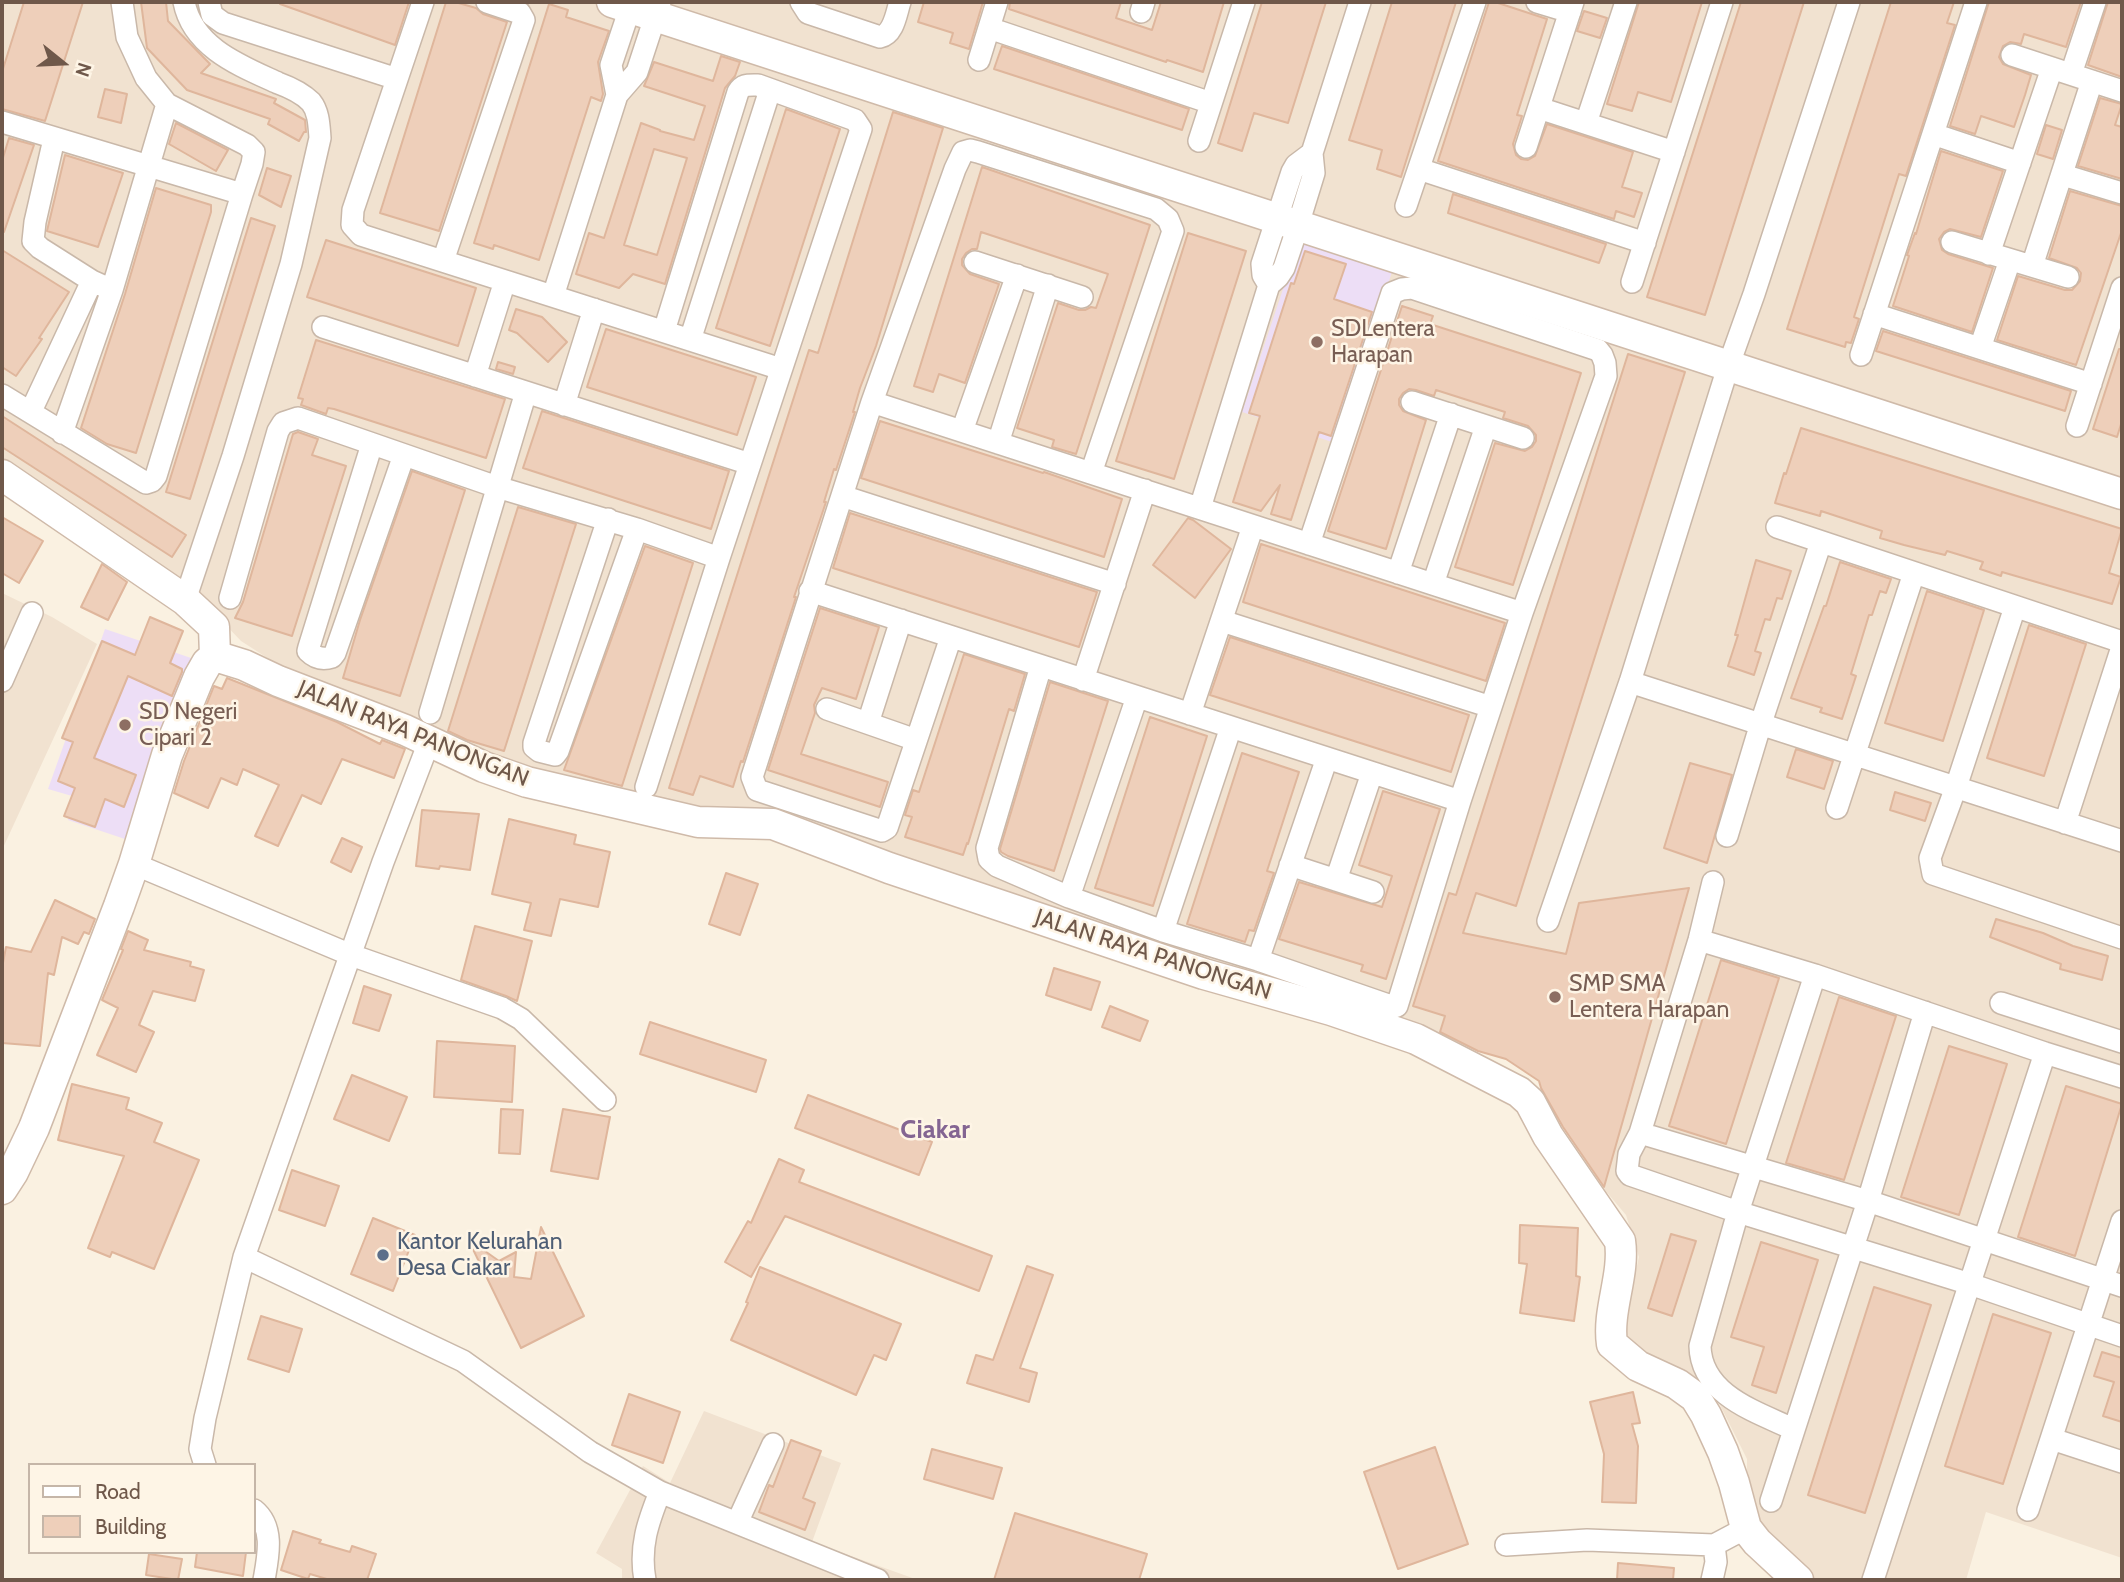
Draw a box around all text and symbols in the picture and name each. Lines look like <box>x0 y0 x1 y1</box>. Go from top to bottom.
north arrow <box>28 28 98 98</box>
text: N <box>70 60 96 80</box>
place label: SDLentera Harapan <box>1331 315 1434 369</box>
marker: SDLentera Harapan <box>1309 334 1325 350</box>
street label: JALAN RAYA PANONGAN <box>293 675 533 793</box>
place label: SD Negeri Cipari 2 <box>139 698 237 752</box>
marker: SD Negeri Cipari 2 <box>117 717 133 733</box>
street label: JALAN RAYA PANONGAN <box>1031 904 1275 1006</box>
place label: SMP SMA Lentera Harapan <box>1569 970 1729 1024</box>
marker: SMP SMA Lentera Harapan <box>1547 989 1563 1005</box>
district label: Ciakar <box>900 1114 970 1146</box>
place label: Kantor Kelurahan Desa Ciakar <box>397 1228 562 1282</box>
marker: Kantor Kelurahan Desa Ciakar <box>375 1247 391 1263</box>
legend <box>28 1463 256 1554</box>
text: Road <box>95 1479 141 1504</box>
text: Building <box>95 1514 166 1539</box>

